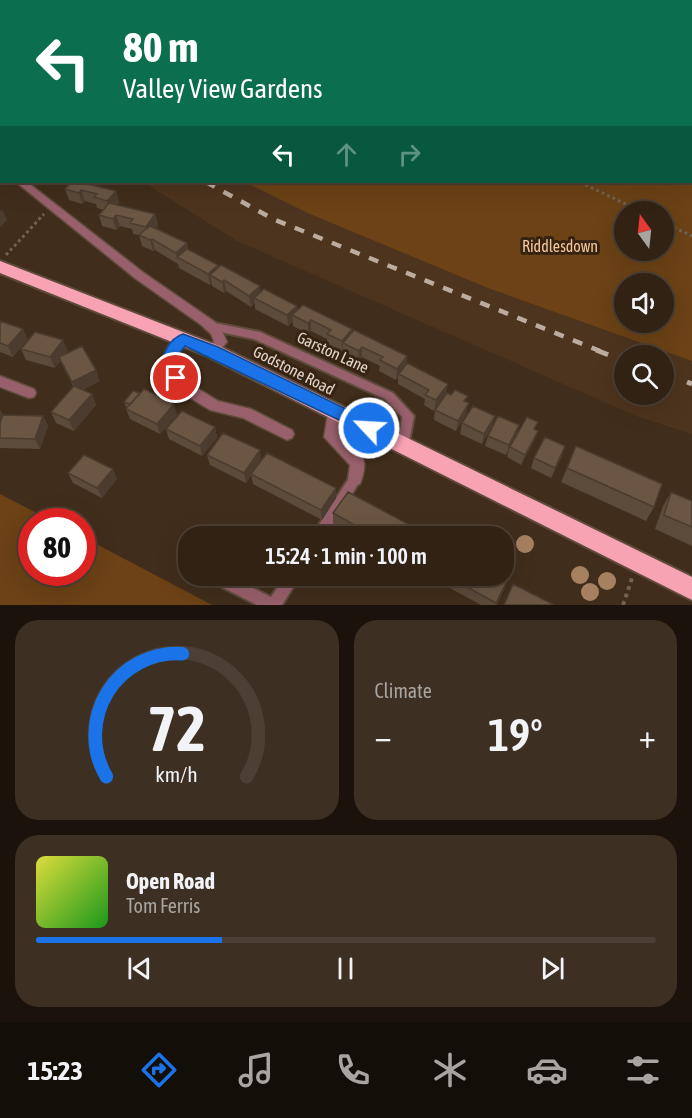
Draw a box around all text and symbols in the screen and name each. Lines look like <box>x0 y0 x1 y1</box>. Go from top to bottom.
text: 80 m <box>123 23 198 71</box>
icon: left <box>24 24 102 102</box>
text: Valley View Gardens <box>123 73 323 104</box>
icon: left <box>267 138 300 171</box>
icon: ahead <box>330 138 363 171</box>
icon: right <box>393 138 426 171</box>
north arrow <box>614 201 674 261</box>
map controls <box>614 201 674 405</box>
park label: Riddlesdown <box>522 237 598 255</box>
button: sound <box>614 273 674 333</box>
street label: Garston Lane <box>294 328 372 376</box>
street label: Godstone Road <box>250 342 338 398</box>
button: search <box>614 345 674 405</box>
pin <box>150 352 201 403</box>
icon: arrive <box>159 361 192 394</box>
position arrow <box>337 396 401 460</box>
speed limit sign: 80 <box>18 508 96 586</box>
text: 15:24 · 1 min · 100 m <box>265 543 427 569</box>
text: Climate <box>375 679 432 702</box>
text: 72 <box>147 693 206 764</box>
text: 19° <box>488 709 543 761</box>
text: − <box>375 717 392 755</box>
text: + <box>639 717 656 755</box>
text: km/h <box>155 762 198 787</box>
text: Open Road <box>126 868 215 894</box>
text: Tom Ferris <box>126 894 200 917</box>
icon: previous <box>123 952 156 985</box>
icon: pause <box>329 952 362 985</box>
icon: next <box>536 952 569 985</box>
icon: directions <box>138 1049 180 1091</box>
icon: music <box>235 1049 277 1091</box>
icon: phone <box>332 1049 374 1091</box>
icon: climate <box>429 1049 471 1091</box>
icon: car <box>526 1049 568 1091</box>
icon: filters <box>622 1049 664 1091</box>
text: 15:23 <box>27 1055 83 1086</box>

